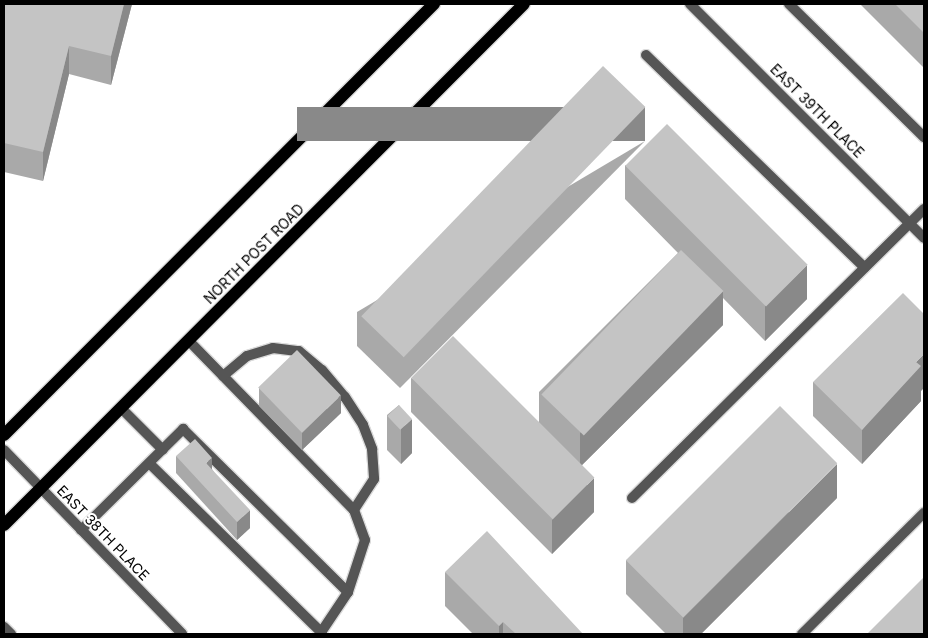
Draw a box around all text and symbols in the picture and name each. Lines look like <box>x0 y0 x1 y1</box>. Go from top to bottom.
street label: EAST 39TH PLACE <box>767 61 867 161</box>
street label: NORTH POST ROAD <box>201 201 307 307</box>
street label: EAST 38TH PLACE <box>53 482 153 584</box>

